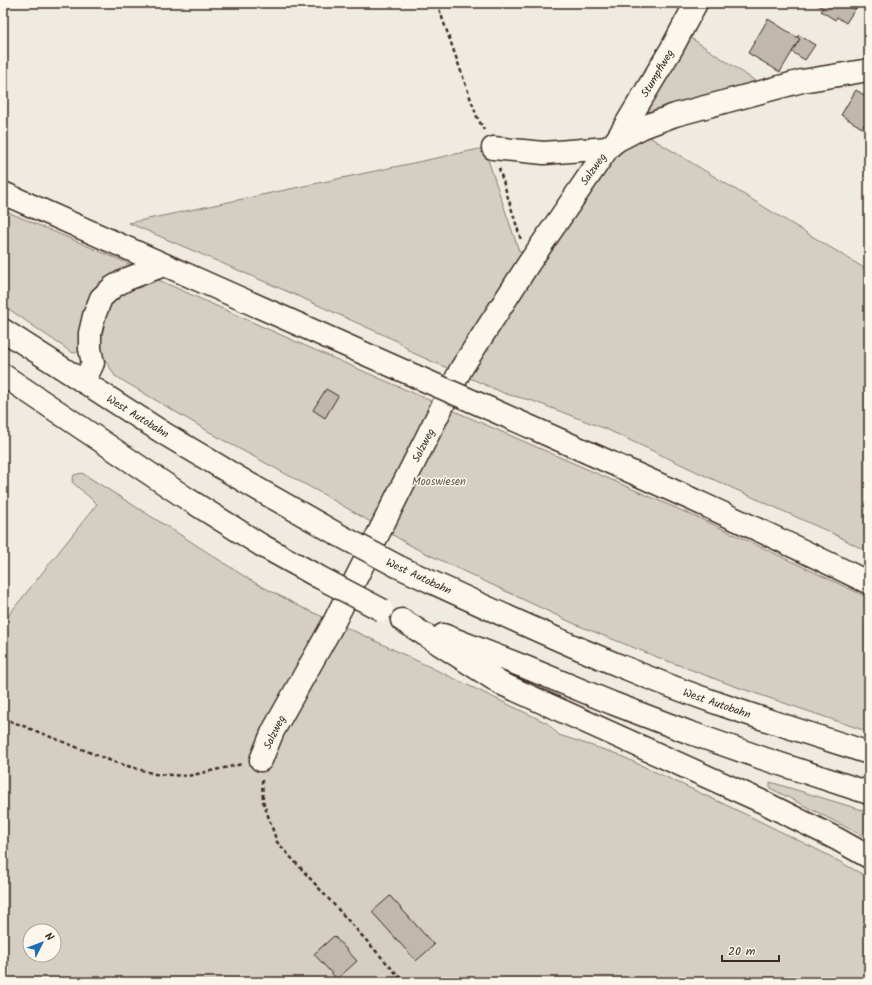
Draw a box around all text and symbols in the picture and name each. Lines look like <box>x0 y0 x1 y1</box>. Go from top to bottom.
street label: Stumpflweg <box>637 46 679 101</box>
street label: Salzweg <box>576 150 612 190</box>
street label: West Autobahn <box>103 390 172 443</box>
street label: Salzweg <box>408 425 440 466</box>
park label: Mooswiesen <box>412 473 466 491</box>
street label: West Autobahn <box>383 554 455 600</box>
street label: West Autobahn <box>680 684 753 724</box>
street label: Salzweg <box>259 712 291 753</box>
north arrow <box>22 923 62 963</box>
text: N <box>40 928 58 946</box>
scale bar <box>722 937 779 963</box>
text: 20 m <box>728 942 756 961</box>

